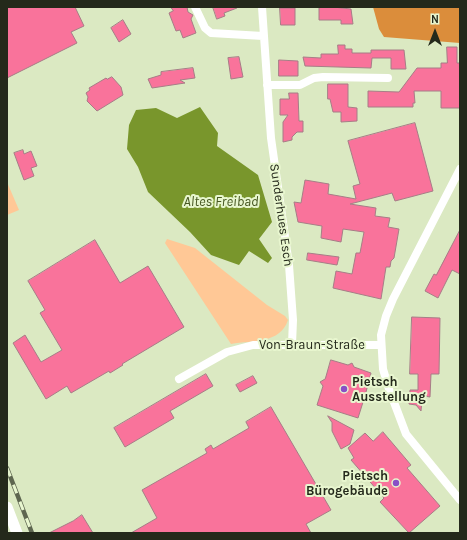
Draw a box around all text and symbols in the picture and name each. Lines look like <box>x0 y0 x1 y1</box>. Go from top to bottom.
north arrow <box>415 12 455 52</box>
text: N <box>431 13 439 26</box>
street label: Sunderhues Esch <box>266 163 296 267</box>
water label: Altes Freibad <box>183 194 259 210</box>
street label: Von-Braun-Straße <box>259 337 365 353</box>
place label: Pietsch Ausstellung <box>352 374 426 405</box>
marker: Pietsch Ausstellung <box>339 384 349 394</box>
place label: Pietsch Bürogebäude <box>306 468 388 499</box>
marker: Pietsch Bürogebäude <box>391 478 401 488</box>

